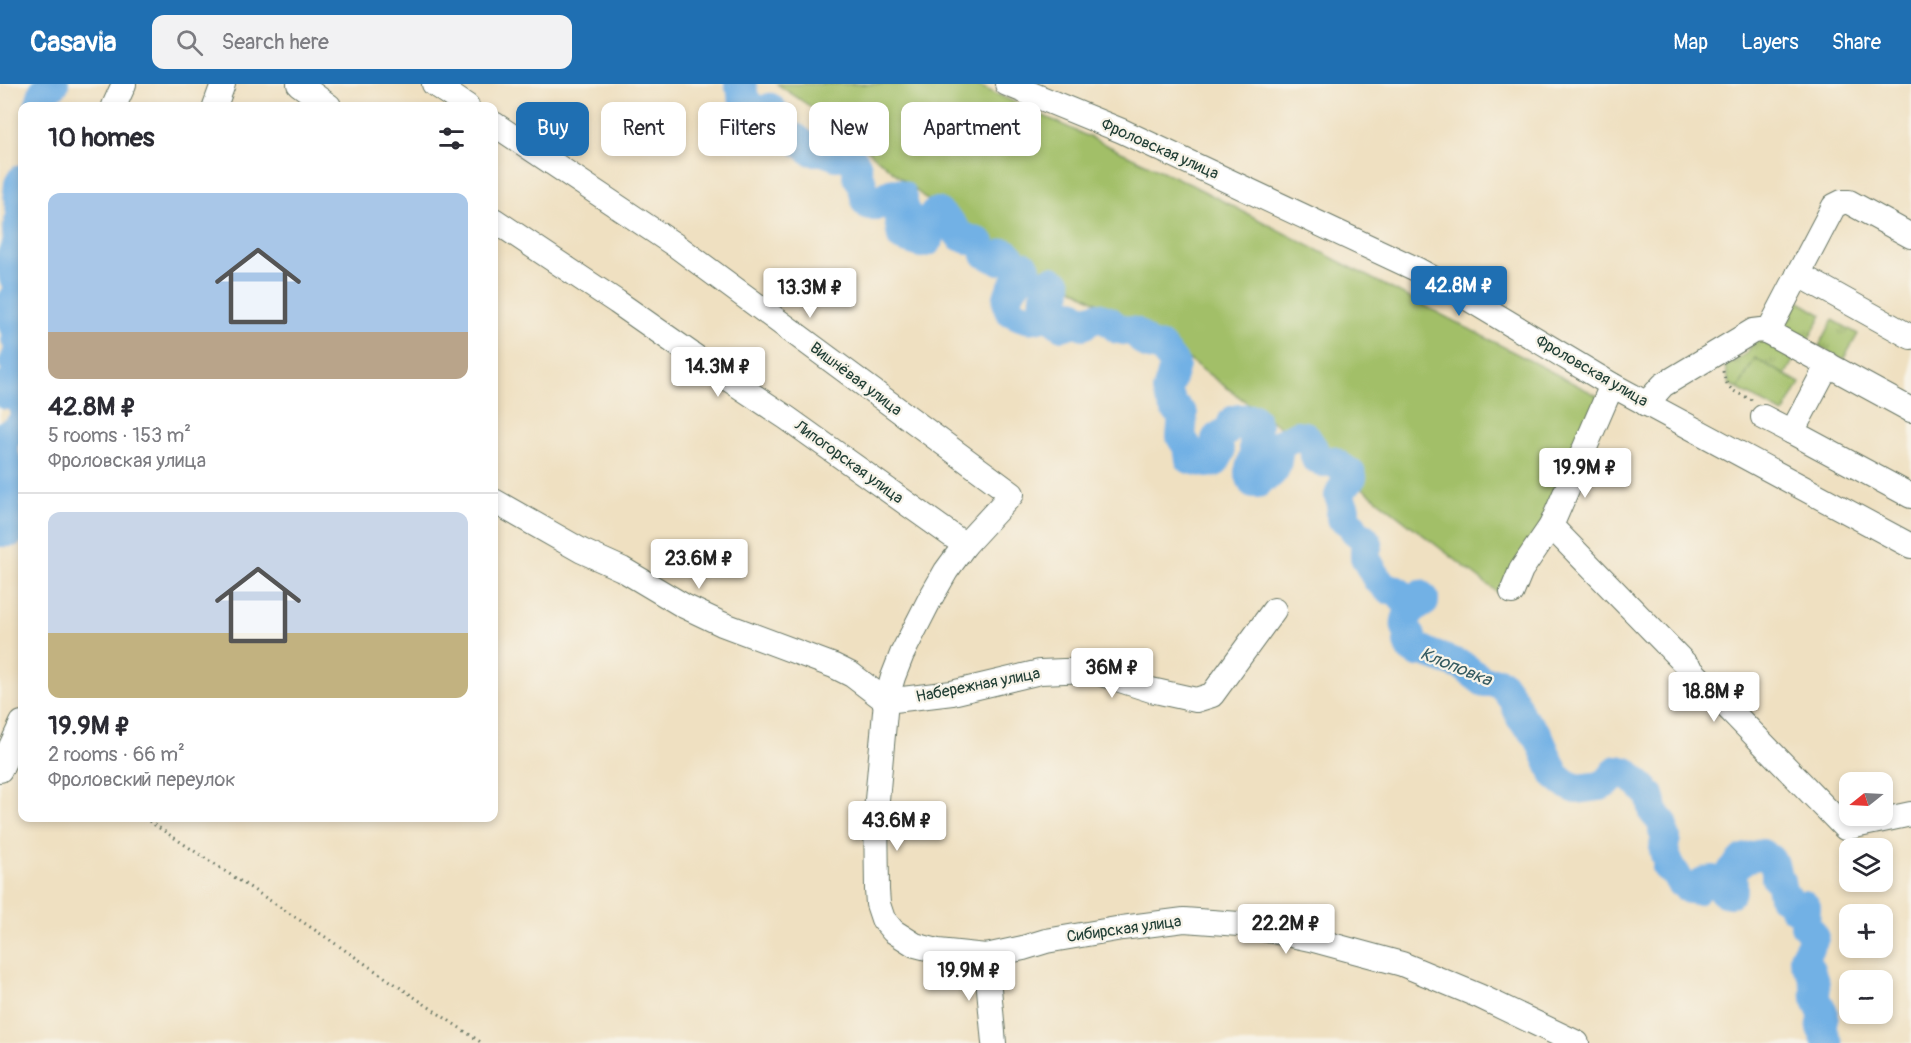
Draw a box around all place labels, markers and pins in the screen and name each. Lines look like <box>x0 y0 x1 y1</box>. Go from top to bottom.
pin: 42.8M ₽ <box>1404 266 1514 317</box>
pin: 13.3M ₽ <box>755 268 865 319</box>
pin: 14.3M ₽ <box>663 347 773 398</box>
pin: 19.9M ₽ <box>1530 448 1640 499</box>
pin: 23.6M ₽ <box>644 539 754 590</box>
pin: 36M ₽ <box>1070 648 1154 699</box>
pin: 18.8M ₽ <box>1659 672 1769 723</box>
pin: 43.6M ₽ <box>842 801 952 852</box>
pin: 22.2M ₽ <box>1231 904 1341 955</box>
pin: 19.9M ₽ <box>914 951 1024 1002</box>

